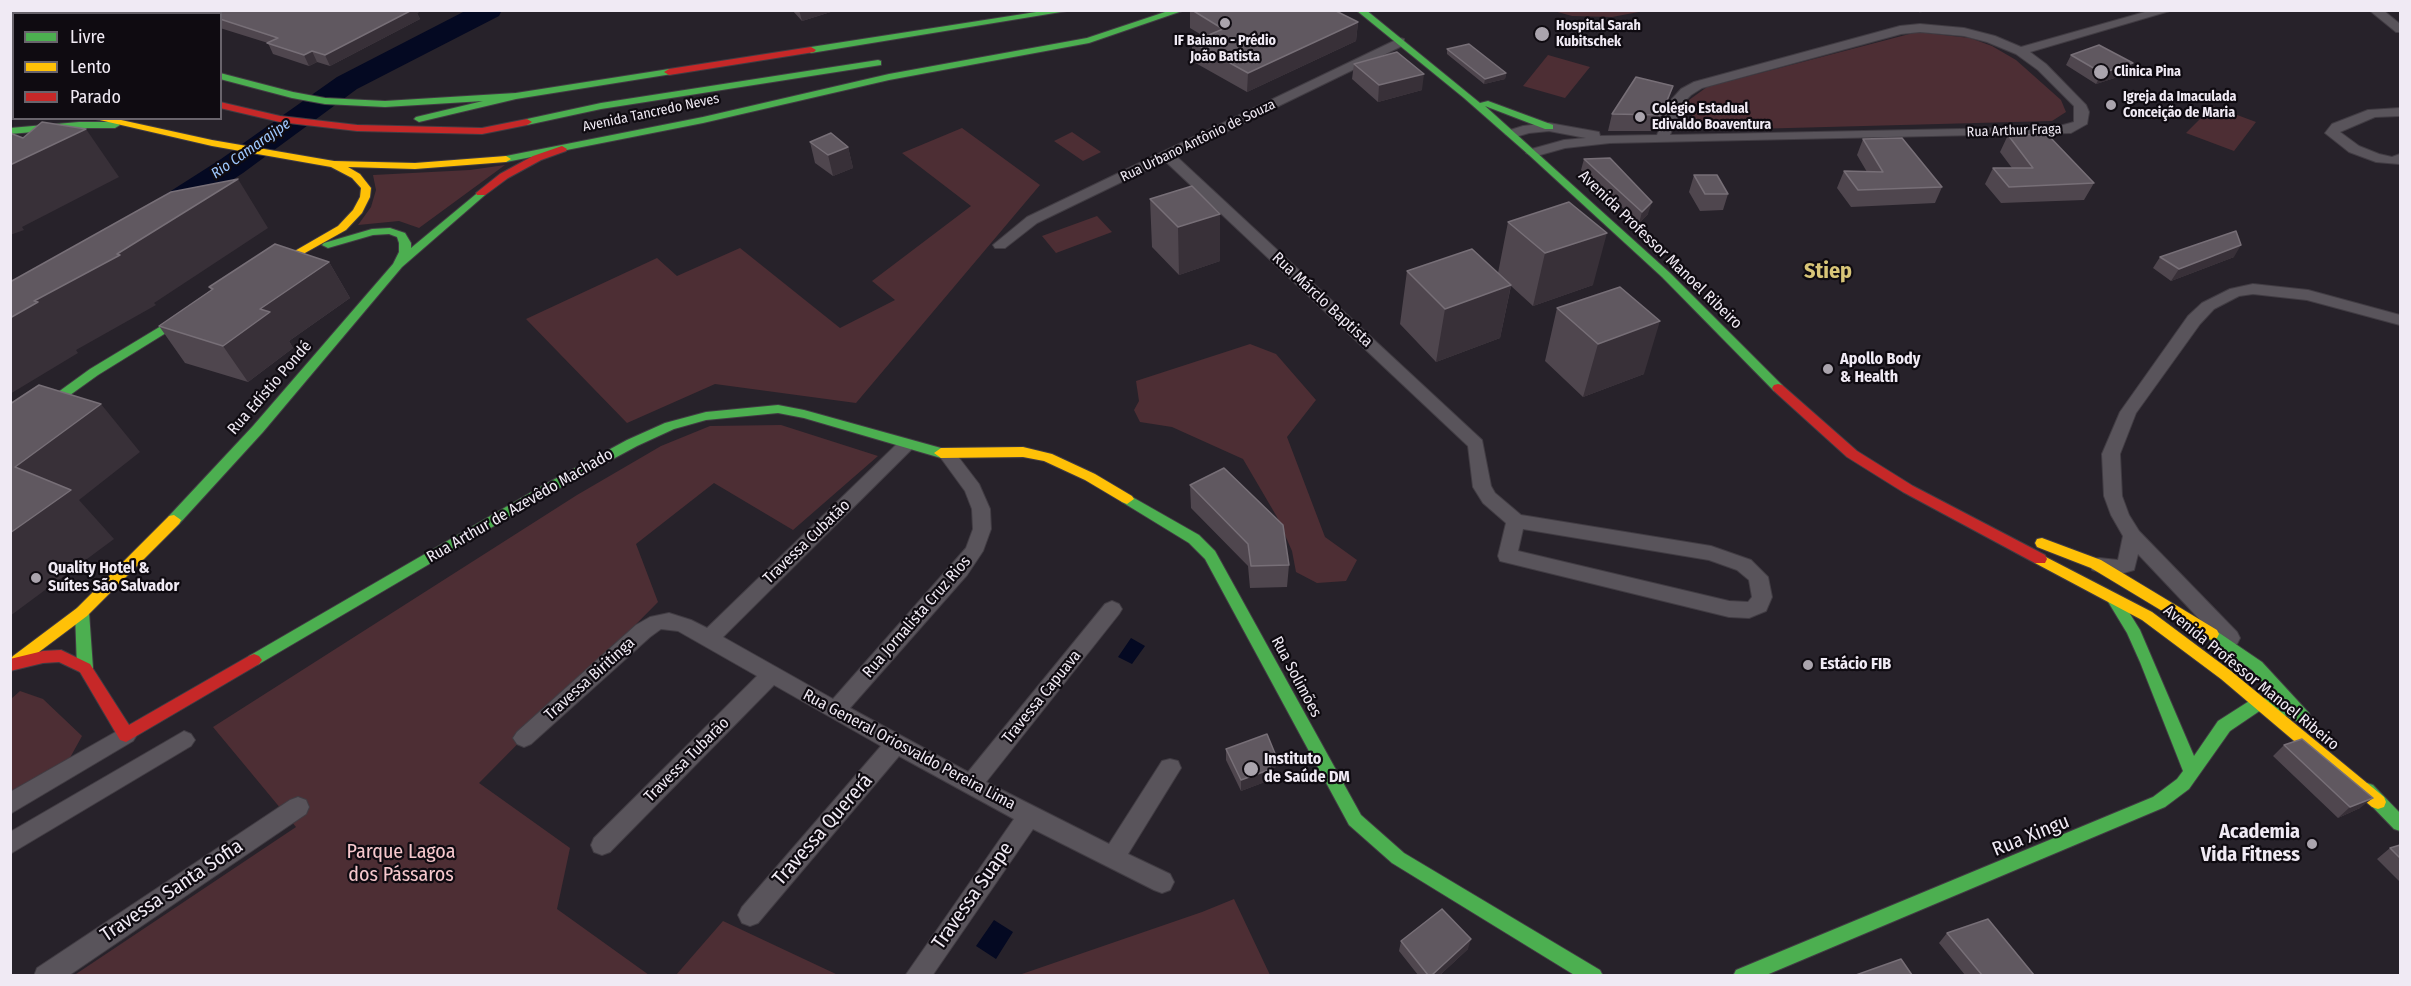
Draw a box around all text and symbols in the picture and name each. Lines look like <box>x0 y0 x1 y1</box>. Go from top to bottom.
legend <box>12 12 222 120</box>
marker: IF Baiano - Prédio João Batista <box>1218 16 1232 30</box>
place label: Hospital Sarah Kubitschek <box>1556 18 1641 50</box>
marker: Hospital Sarah Kubitschek <box>1533 25 1551 43</box>
text: Livre <box>70 26 105 48</box>
place label: IF Baiano - Prédio João Batista <box>1174 33 1276 66</box>
text: Lento <box>70 56 111 78</box>
marker: Clinica Pina <box>2092 63 2110 81</box>
place label: Clinica Pina <box>2114 64 2181 80</box>
text: Parado <box>70 86 121 108</box>
place label: Igreja da Imaculada Conceição de Maria <box>2123 89 2237 122</box>
street label: Avenida Tancredo Neves <box>581 90 721 136</box>
street label: Rua Urbano Antônio de Souza <box>1118 96 1278 186</box>
marker: Igreja da Imaculada Conceição de Maria <box>2104 98 2118 112</box>
place label: Colégio Estadual Edivaldo Boaventura <box>1652 101 1771 134</box>
marker: Colégio Estadual Edivaldo Boaventura <box>1633 110 1647 124</box>
water label: Rio Camarajipe <box>208 115 294 183</box>
street label: Rua Arthur Fraga <box>1966 121 2062 141</box>
street label: Avenida Professor Manoel Ribeiro <box>1574 167 1746 333</box>
street label: Rua Márclo Baptista <box>1268 249 1376 351</box>
district label: Stiep <box>1804 259 1852 285</box>
street label: Rua Edístio Pondé <box>224 337 316 439</box>
place label: Apollo Body & Health <box>1840 350 1920 388</box>
marker: Apollo Body & Health <box>1821 362 1835 376</box>
street label: Rua Arthur de Azevêdo Machado <box>423 445 617 567</box>
street label: Travessa Cubatão <box>760 496 854 588</box>
street label: Rua Jornalista Cruz Rios <box>859 552 975 682</box>
place label: Quality Hotel & Suítes São Salvador <box>48 559 179 597</box>
marker: Quality Hotel & Suítes São Salvador <box>29 571 43 585</box>
street label: Avenida Professor Manoel Ribeiro <box>2159 601 2343 755</box>
street label: Travessa Biritinga <box>541 633 639 725</box>
street label: Rua Solimões <box>1267 633 1325 721</box>
street label: Travessa Capuava <box>998 646 1086 748</box>
place label: Estácio FIB <box>1820 655 1891 675</box>
marker: Estácio FIB <box>1801 658 1815 672</box>
street label: Rua General Oriosvaldo Pereira Lima <box>800 686 1018 814</box>
street label: Travessa Tubarão <box>641 714 733 806</box>
place label: Instituto de Saúde DM <box>1264 750 1350 788</box>
marker: Instituto de Saúde DM <box>1242 760 1260 778</box>
street label: Travessa Quererá <box>768 769 878 891</box>
street label: Rua Xingu <box>1989 810 2073 862</box>
place label: Academia Vida Fitness <box>2201 820 2300 867</box>
street label: Travessa Santa Sofia <box>96 835 248 947</box>
marker: Academia Vida Fitness <box>2305 837 2319 851</box>
street label: Travessa Suape <box>927 838 1019 954</box>
park label: Parque Lagoa dos Pássaros <box>347 840 455 887</box>

